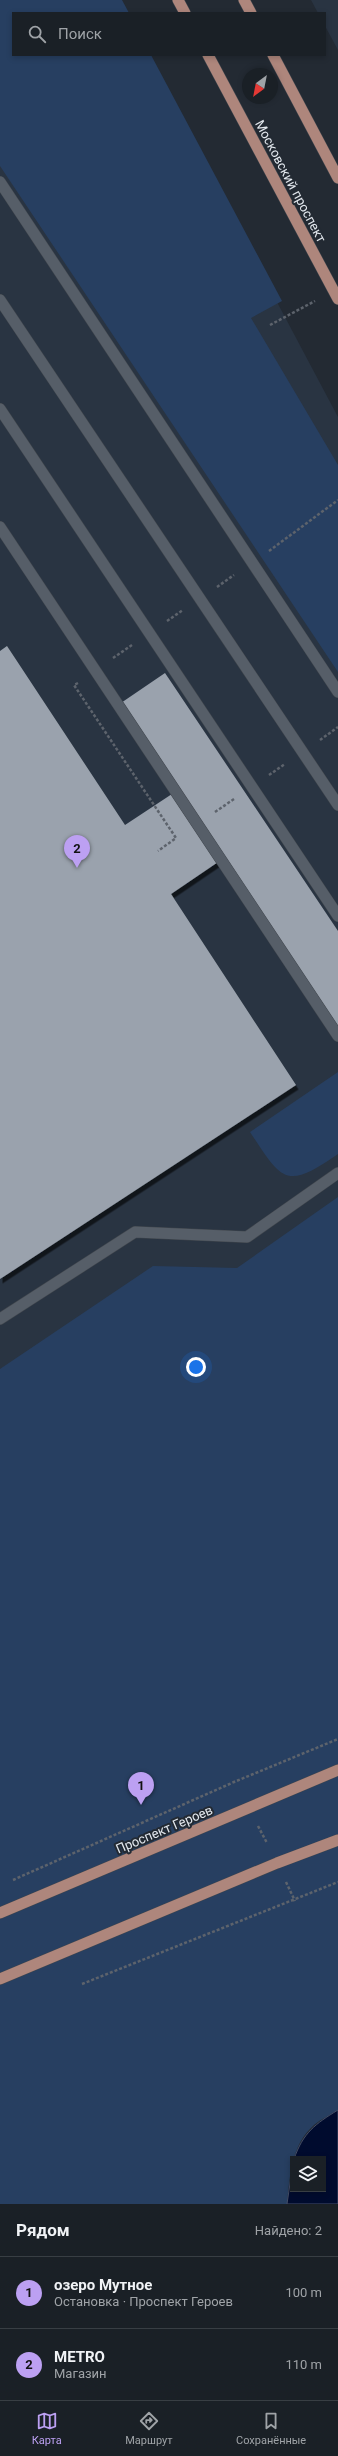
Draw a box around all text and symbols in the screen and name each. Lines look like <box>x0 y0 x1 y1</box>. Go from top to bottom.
search box <box>12 12 326 56</box>
icon: search <box>26 23 48 45</box>
text: Поиск <box>58 25 102 43</box>
north arrow <box>242 68 278 104</box>
street label: Московский проспект <box>252 118 329 245</box>
pin: 2 <box>64 835 90 868</box>
your location <box>186 1357 206 1377</box>
pin: 1 <box>128 1772 154 1805</box>
street label: Проспект Героев <box>114 1802 215 1857</box>
map controls <box>290 2156 326 2192</box>
button: layers <box>290 2156 326 2192</box>
text: Рядом <box>16 2220 70 2240</box>
text: Найдено: 2 <box>255 2223 322 2238</box>
text: озеро Мутное <box>54 2276 152 2294</box>
text: 1 <box>25 2285 33 2300</box>
text: 100 m <box>285 2285 322 2300</box>
text: Остановка · Проспект Героев <box>54 2294 233 2309</box>
text: METRO <box>54 2348 105 2366</box>
text: 2 <box>25 2357 33 2372</box>
text: 110 m <box>285 2357 322 2372</box>
text: Магазин <box>54 2366 107 2381</box>
tab: Карта <box>32 2410 62 2447</box>
tab: Маршрут <box>125 2410 173 2447</box>
tab: Сохранённые <box>236 2410 306 2447</box>

